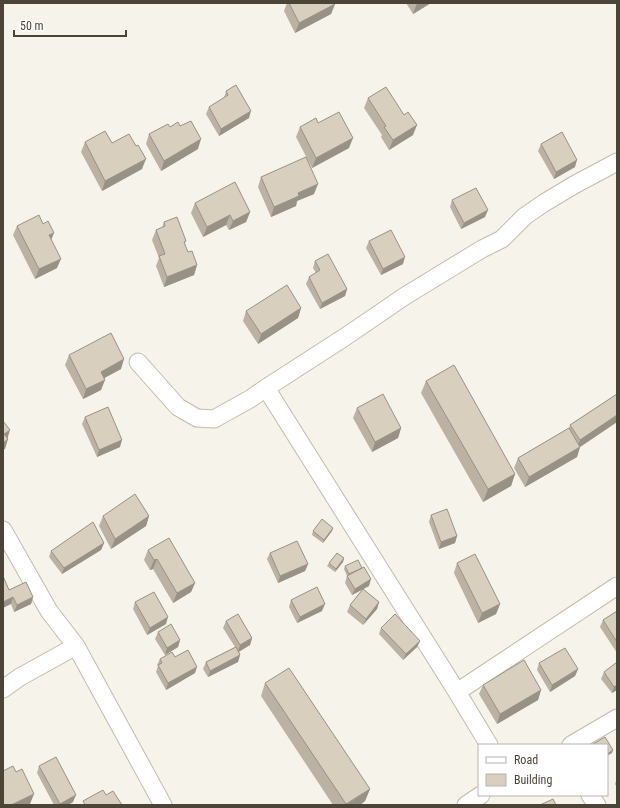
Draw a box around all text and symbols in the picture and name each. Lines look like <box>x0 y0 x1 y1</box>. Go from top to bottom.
scale bar <box>14 12 126 38</box>
text: 50 m <box>20 19 44 33</box>
legend <box>478 744 608 796</box>
text: Road <box>514 753 538 767</box>
text: Building <box>514 773 552 787</box>

